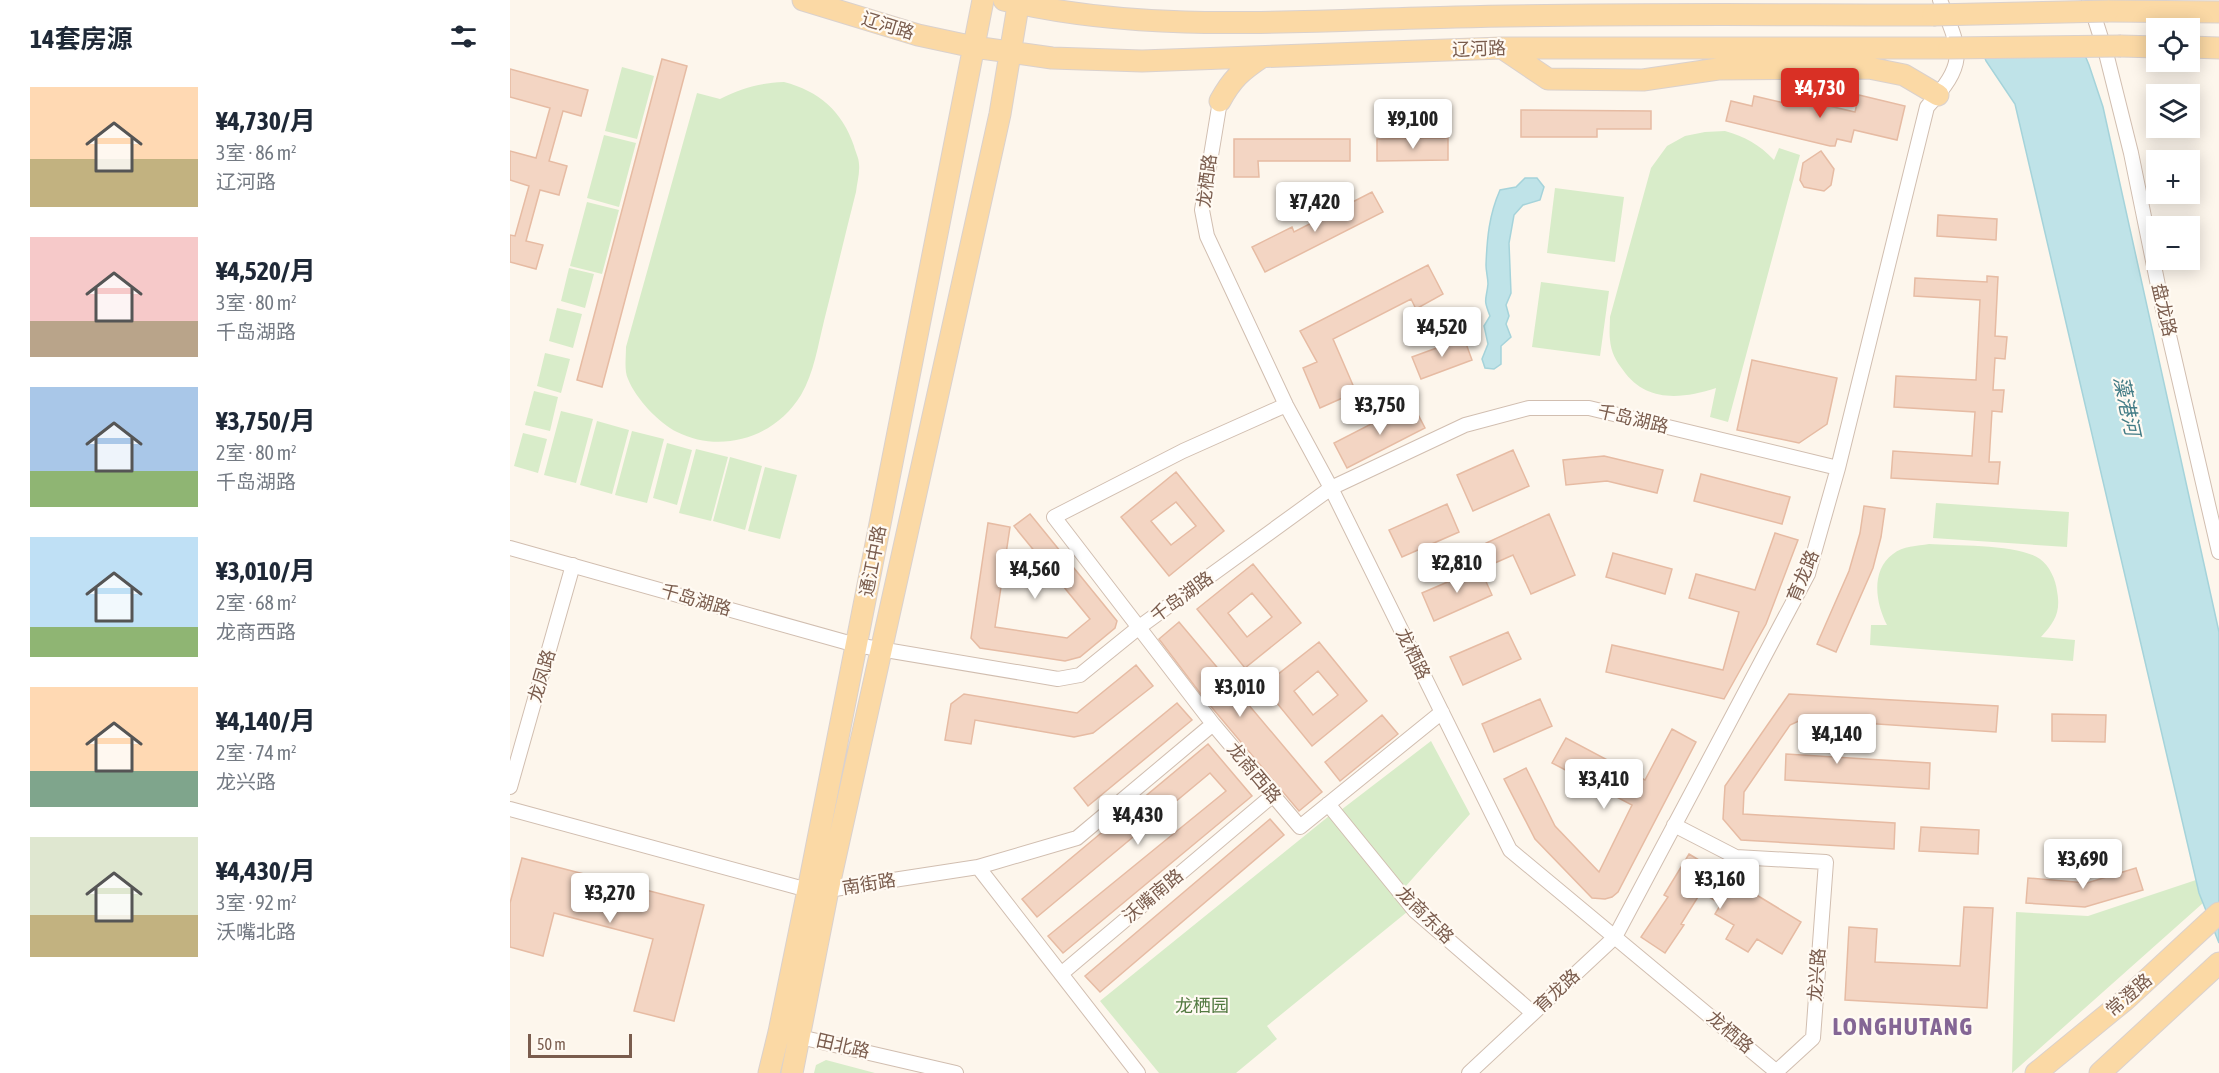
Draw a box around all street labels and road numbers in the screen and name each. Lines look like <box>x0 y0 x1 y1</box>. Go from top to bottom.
street label: 辽河路 <box>859 8 917 43</box>
street label: 辽河路 <box>1452 37 1506 60</box>
street label: 龙栖路 <box>1193 153 1220 209</box>
street label: 盘龙路 <box>2148 281 2181 339</box>
street label: 千岛湖路 <box>1596 400 1671 437</box>
street label: 通江中路 <box>855 524 890 598</box>
street label: 育龙路 <box>1782 547 1823 605</box>
street label: 千岛湖路 <box>1146 567 1217 626</box>
street label: 千岛湖路 <box>659 580 734 620</box>
street label: 龙栖路 <box>1392 625 1435 683</box>
street label: 龙凤路 <box>524 647 559 705</box>
street label: 龙商西路 <box>1223 738 1286 807</box>
street label: 沃嘴南路 <box>1118 864 1187 927</box>
street label: 南街路 <box>841 869 897 898</box>
street label: 龙商东路 <box>1392 882 1458 948</box>
street label: 龙兴路 <box>1804 947 1829 1003</box>
street label: 育龙路 <box>1530 965 1584 1017</box>
street label: 常澄路 <box>2101 969 2156 1020</box>
street label: 龙栖路 <box>1703 1006 1758 1057</box>
street label: 田北路 <box>814 1029 872 1062</box>

